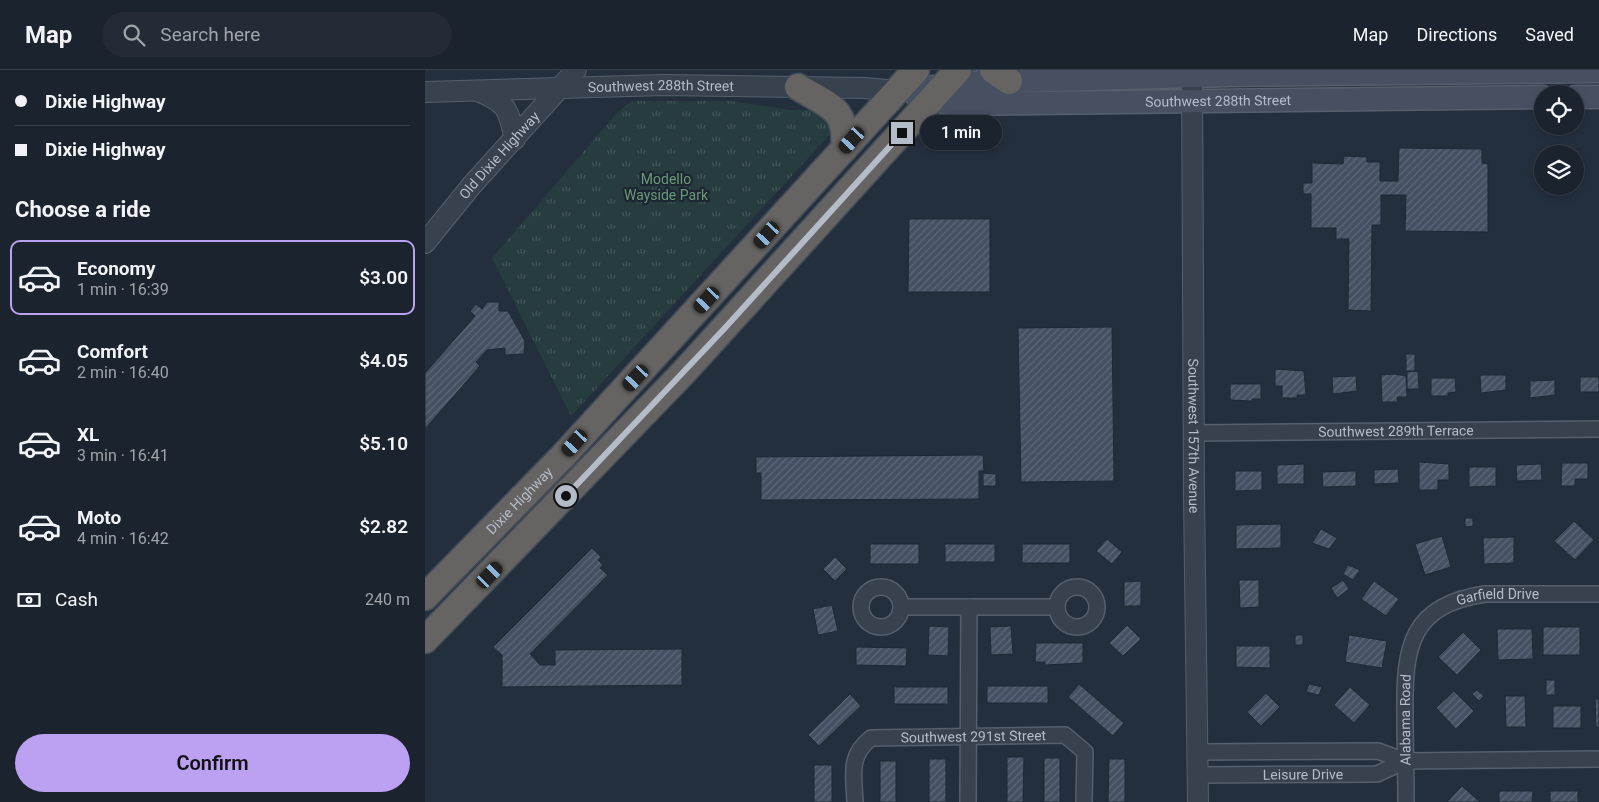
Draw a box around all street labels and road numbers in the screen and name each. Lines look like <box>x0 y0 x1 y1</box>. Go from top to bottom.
street label: Southwest 288th Street <box>588 77 734 95</box>
street label: Southwest 288th Street <box>1145 92 1292 110</box>
street label: Old Dixie Highway <box>456 108 543 202</box>
street label: Southwest 157th Avenue <box>1185 359 1202 514</box>
street label: Southwest 289th Terrace <box>1318 422 1474 440</box>
street label: Dixie Highway <box>483 463 556 537</box>
street label: Garfield Drive <box>1454 586 1539 608</box>
street label: Alabama Road <box>1397 674 1414 766</box>
street label: Southwest 291st Street <box>900 727 1047 746</box>
street label: Leisure Drive <box>1263 766 1343 783</box>

